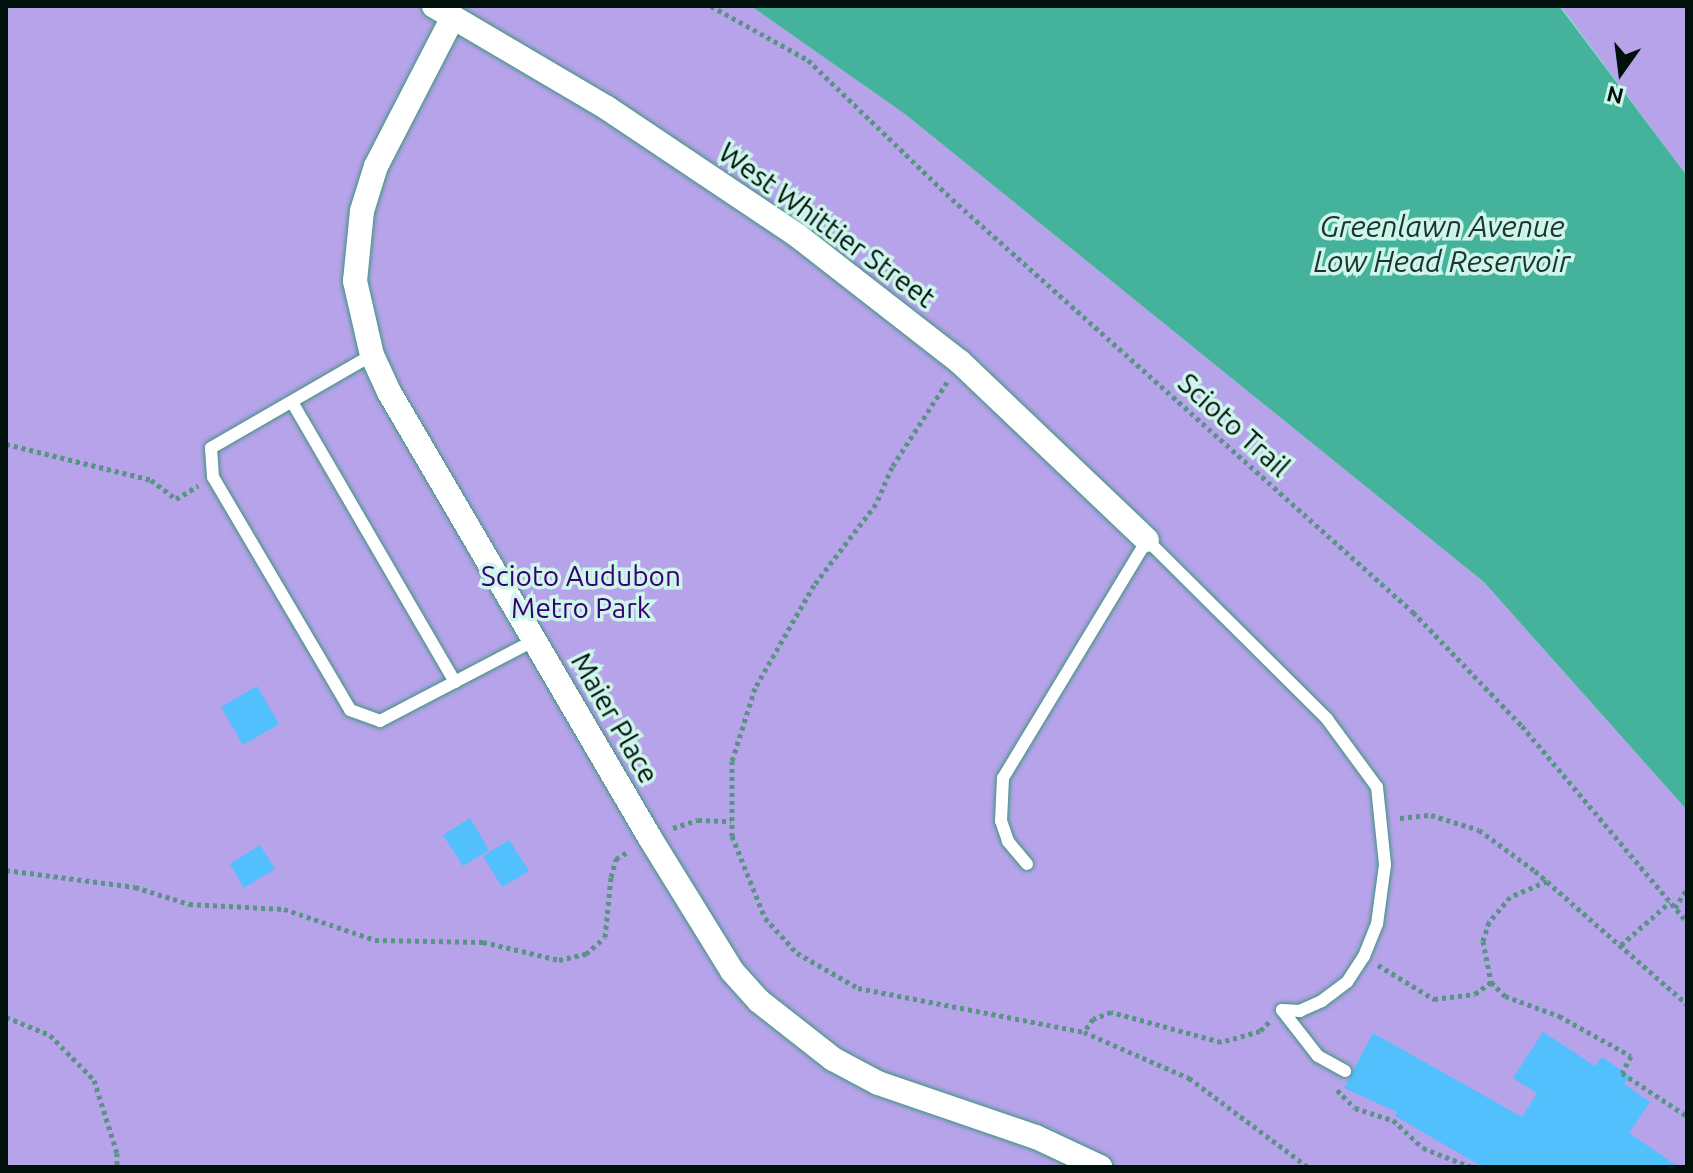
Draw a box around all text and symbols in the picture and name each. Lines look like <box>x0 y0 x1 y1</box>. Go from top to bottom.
north arrow <box>1581 32 1661 112</box>
text: N <box>1604 82 1626 110</box>
street label: West Whittier Street <box>713 135 941 315</box>
water label: Greenlawn Avenue Low Head Reservoir <box>1313 208 1571 278</box>
street label: Scioto Trail <box>1171 366 1297 484</box>
park label: Scioto Audubon Metro Park <box>481 559 681 625</box>
street label: Maier Place <box>564 647 666 789</box>

